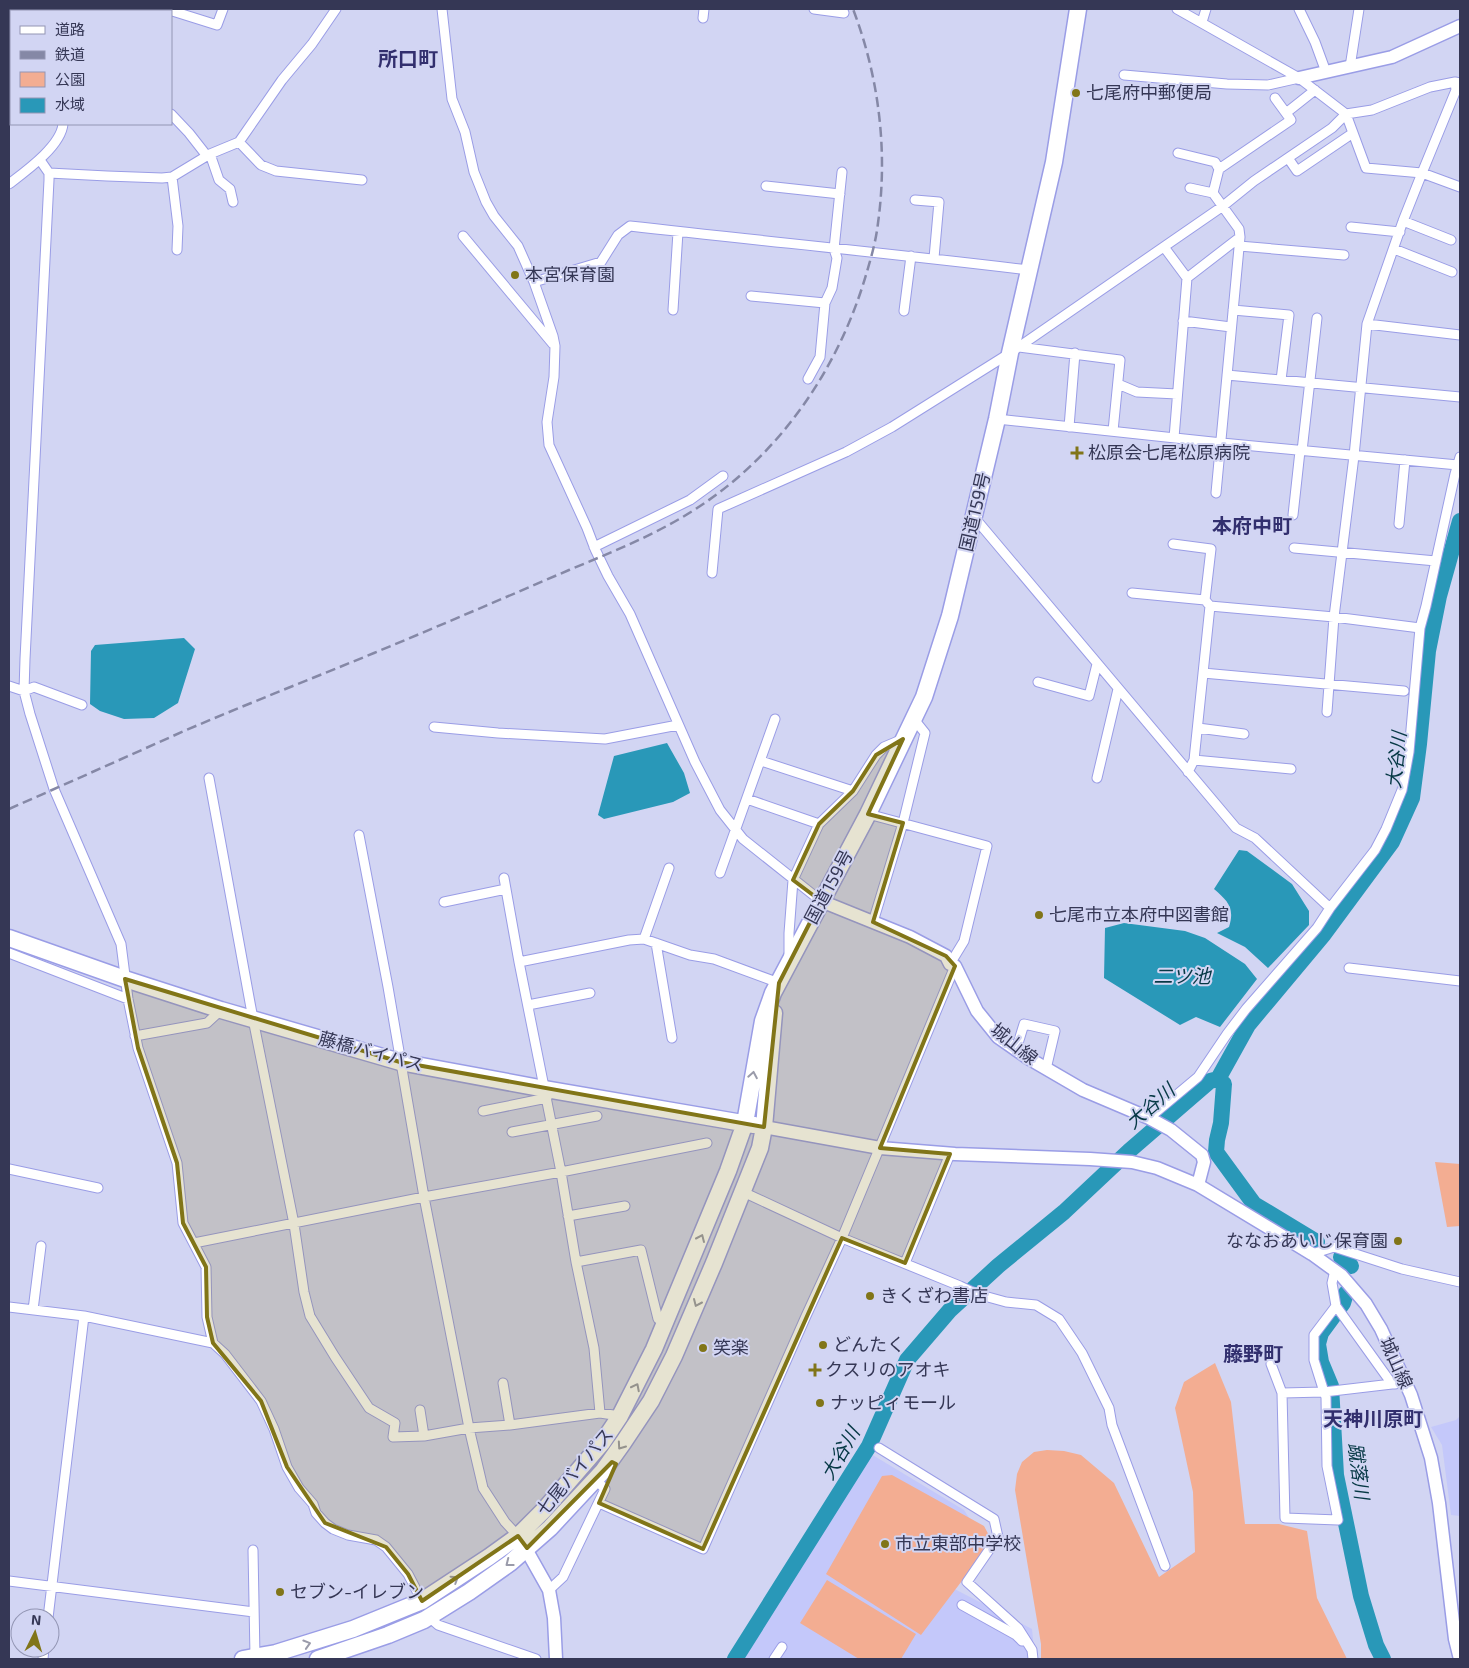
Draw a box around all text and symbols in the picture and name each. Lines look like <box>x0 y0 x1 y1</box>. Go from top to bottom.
legend <box>10 10 172 125</box>
text: 道路 <box>55 20 85 38</box>
text: 鉄道 <box>55 45 85 63</box>
district label: 所口町 <box>378 46 438 70</box>
text: 公園 <box>55 70 85 88</box>
place label: 七尾府中郵便局 <box>1086 81 1212 103</box>
marker: 七尾府中郵便局 <box>1070 87 1082 99</box>
text: 水域 <box>55 95 85 113</box>
place label: 本宮保育園 <box>525 263 615 285</box>
marker: 本宮保育園 <box>509 269 521 281</box>
place label: 松原会七尾松原病院 <box>1088 441 1250 463</box>
marker: 松原会七尾松原病院 <box>1070 446 1084 460</box>
street label: 国道159号 <box>954 470 994 554</box>
district label: 本府中町 <box>1212 513 1292 537</box>
water label: 大谷川 <box>1381 728 1410 790</box>
street label: 国道159号 <box>799 846 857 928</box>
place label: 七尾市立本府中図書館 <box>1049 903 1229 925</box>
marker: 七尾市立本府中図書館 <box>1033 909 1045 921</box>
water label: 二ツ池 <box>1153 964 1212 987</box>
street label: 城山線 <box>987 1018 1043 1069</box>
street label: 藤橋バイパス <box>316 1026 426 1076</box>
one-way arrow <box>747 1071 758 1079</box>
water label: 大谷川 <box>1121 1077 1180 1133</box>
place label: ななおあいじ保育園 <box>1226 1229 1388 1251</box>
one-way arrow <box>694 1234 705 1243</box>
marker: ななおあいじ保育園 <box>1392 1235 1404 1247</box>
place label: きくざわ書店 <box>880 1284 988 1306</box>
marker: きくざわ書店 <box>864 1290 876 1302</box>
one-way arrow <box>692 1298 703 1307</box>
place label: どんたく <box>833 1333 905 1355</box>
street label: 城山線 <box>1376 1333 1418 1392</box>
place label: 笑楽 <box>713 1336 749 1358</box>
marker: どんたく <box>817 1339 829 1351</box>
district label: 藤野町 <box>1223 1341 1283 1365</box>
marker: 笑楽 <box>697 1342 709 1354</box>
place label: クスリのアオキ <box>825 1358 950 1380</box>
marker: クスリのアオキ <box>809 1364 821 1376</box>
one-way arrow <box>630 1383 640 1392</box>
place label: ナッピィモール <box>830 1391 956 1413</box>
marker: ナッピィモール <box>814 1397 826 1409</box>
district label: 天神川原町 <box>1323 1406 1423 1430</box>
water label: 大谷川 <box>815 1421 865 1483</box>
street label: 七尾バイパス <box>531 1423 617 1520</box>
one-way arrow <box>618 1440 627 1450</box>
water label: 蹴落川 <box>1345 1441 1375 1503</box>
place label: 市立東部中学校 <box>895 1532 1021 1554</box>
marker: 市立東部中学校 <box>879 1538 891 1550</box>
one-way arrow <box>505 1557 515 1566</box>
one-way arrow <box>449 1576 459 1585</box>
place label: セブン-イレブン <box>290 1580 424 1602</box>
marker: セブン-イレブン <box>274 1586 286 1598</box>
north arrow <box>10 1608 60 1658</box>
text: N <box>30 1611 42 1628</box>
one-way arrow <box>302 1639 311 1649</box>

